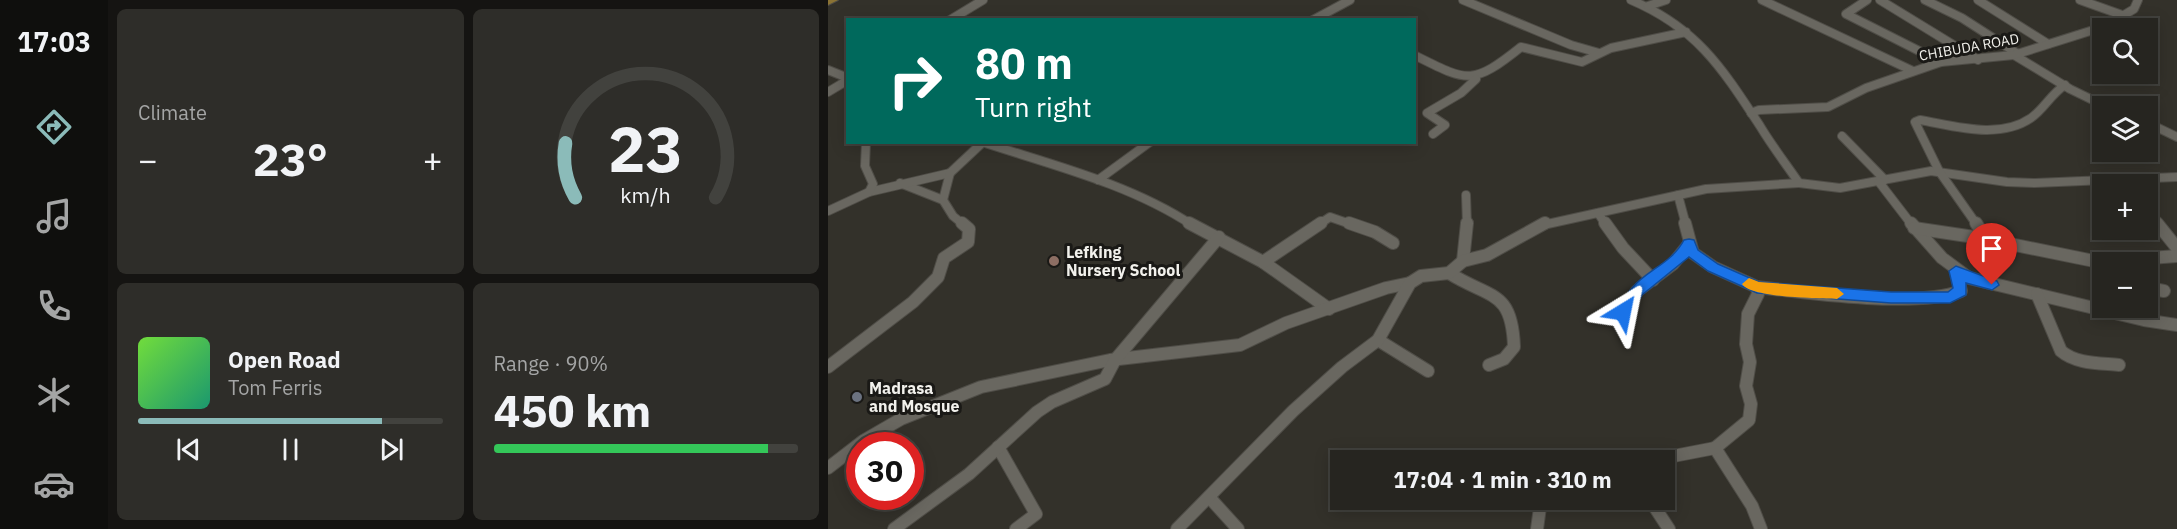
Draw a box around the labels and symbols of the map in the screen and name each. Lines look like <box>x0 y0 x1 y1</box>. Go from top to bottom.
street label: CHIBUDA ROAD <box>1918 29 2020 65</box>
pin <box>1966 223 2017 285</box>
place label: Lefking Nursery School <box>1066 242 1180 280</box>
marker: Lefking Nursery School <box>1047 254 1061 268</box>
position arrow <box>1591 280 1655 344</box>
place label: Madrasa and Mosque <box>869 378 960 416</box>
marker: Madrasa and Mosque <box>850 390 864 404</box>
speed limit sign: 30 <box>846 432 924 510</box>

